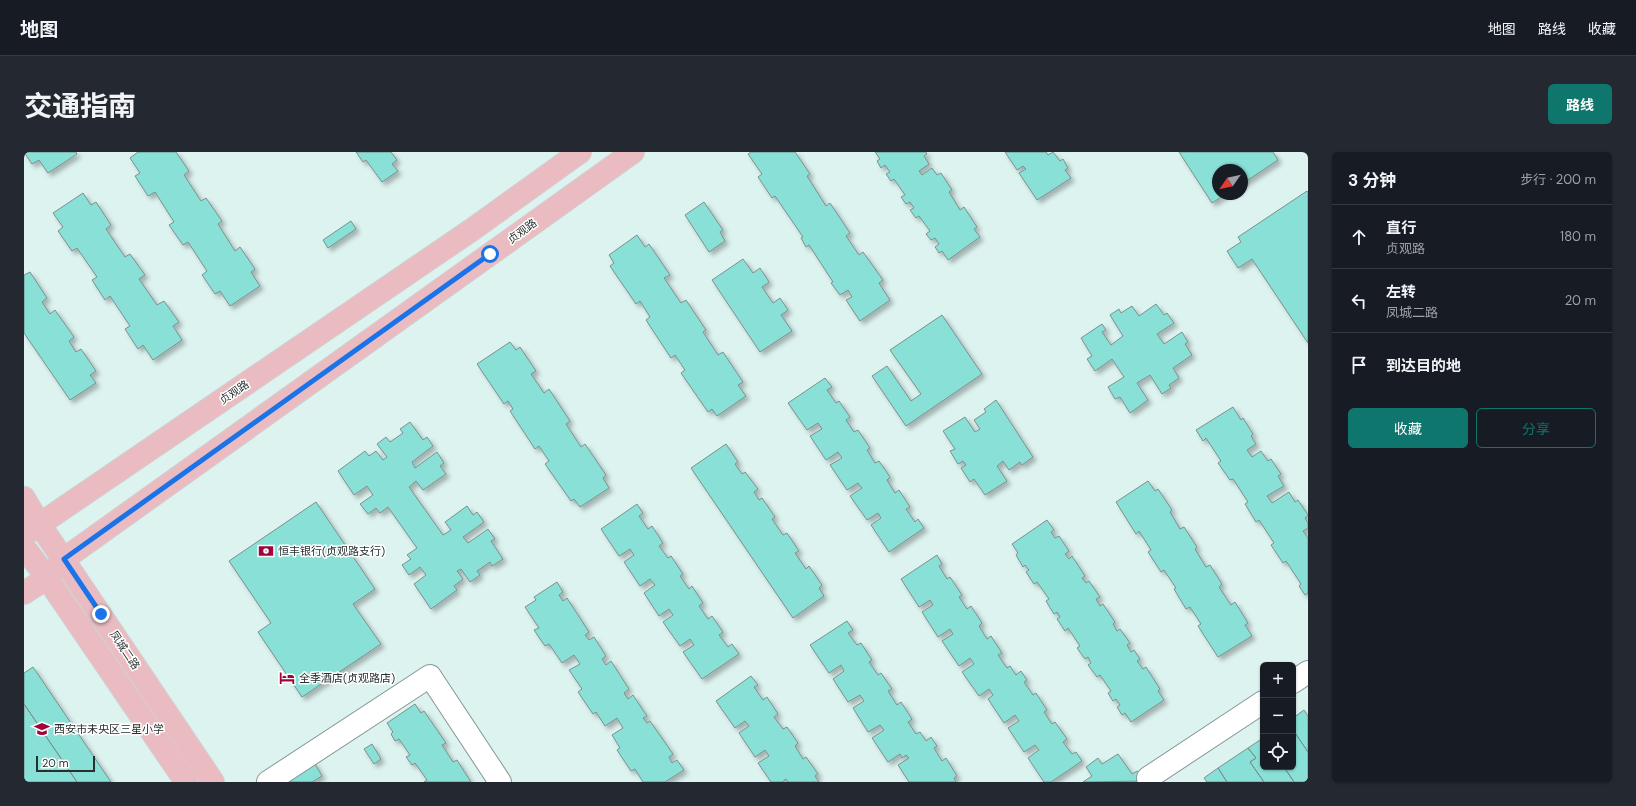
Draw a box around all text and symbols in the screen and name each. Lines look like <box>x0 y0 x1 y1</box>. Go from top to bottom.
text: 地图 <box>20 17 58 42</box>
text: 地图 <box>1488 20 1516 38</box>
text: 路线 <box>1538 20 1566 38</box>
text: 收藏 <box>1588 20 1616 38</box>
button: 路线 <box>1548 84 1612 124</box>
text: 交通指南 <box>24 88 136 125</box>
north arrow <box>1212 164 1248 200</box>
text: 3 分钟 <box>1348 169 1396 191</box>
text: 步行 · 200 m <box>1520 171 1596 188</box>
street label: 贞观路 <box>505 216 539 246</box>
text: 直行 <box>1386 218 1416 238</box>
icon: ahead <box>1348 226 1370 248</box>
text: 180 m <box>1560 228 1596 245</box>
text: 贞观路 <box>1386 240 1425 257</box>
route start <box>481 245 499 263</box>
text: 左转 <box>1386 282 1416 302</box>
icon: left <box>1348 290 1370 312</box>
text: 20 m <box>1565 292 1596 309</box>
text: 凤城二路 <box>1386 304 1438 321</box>
icon: arrive <box>1348 354 1370 376</box>
text: 到达目的地 <box>1386 356 1461 376</box>
street label: 贞观路 <box>216 377 252 407</box>
button: 收藏 <box>1348 408 1468 448</box>
button: 分享 <box>1476 408 1596 448</box>
bank icon: 恒丰银行(贞观路支行) <box>257 542 275 560</box>
place label: 恒丰银行(贞观路支行) <box>278 544 385 558</box>
route end <box>92 605 110 623</box>
street label: 凤城二路 <box>107 628 143 672</box>
map controls <box>1260 662 1296 770</box>
button: + <box>1260 662 1296 698</box>
hotel icon: 全季酒店(贞观路店) <box>278 669 296 687</box>
place label: 全季酒店(贞观路店) <box>299 671 395 685</box>
button: − <box>1260 698 1296 734</box>
school or university icon: 西安市未央区三星小学 <box>33 720 51 738</box>
place label: 西安市未央区三星小学 <box>54 722 164 736</box>
button: locate <box>1260 734 1296 770</box>
scale bar <box>36 754 95 773</box>
text: 20 m <box>42 756 68 770</box>

